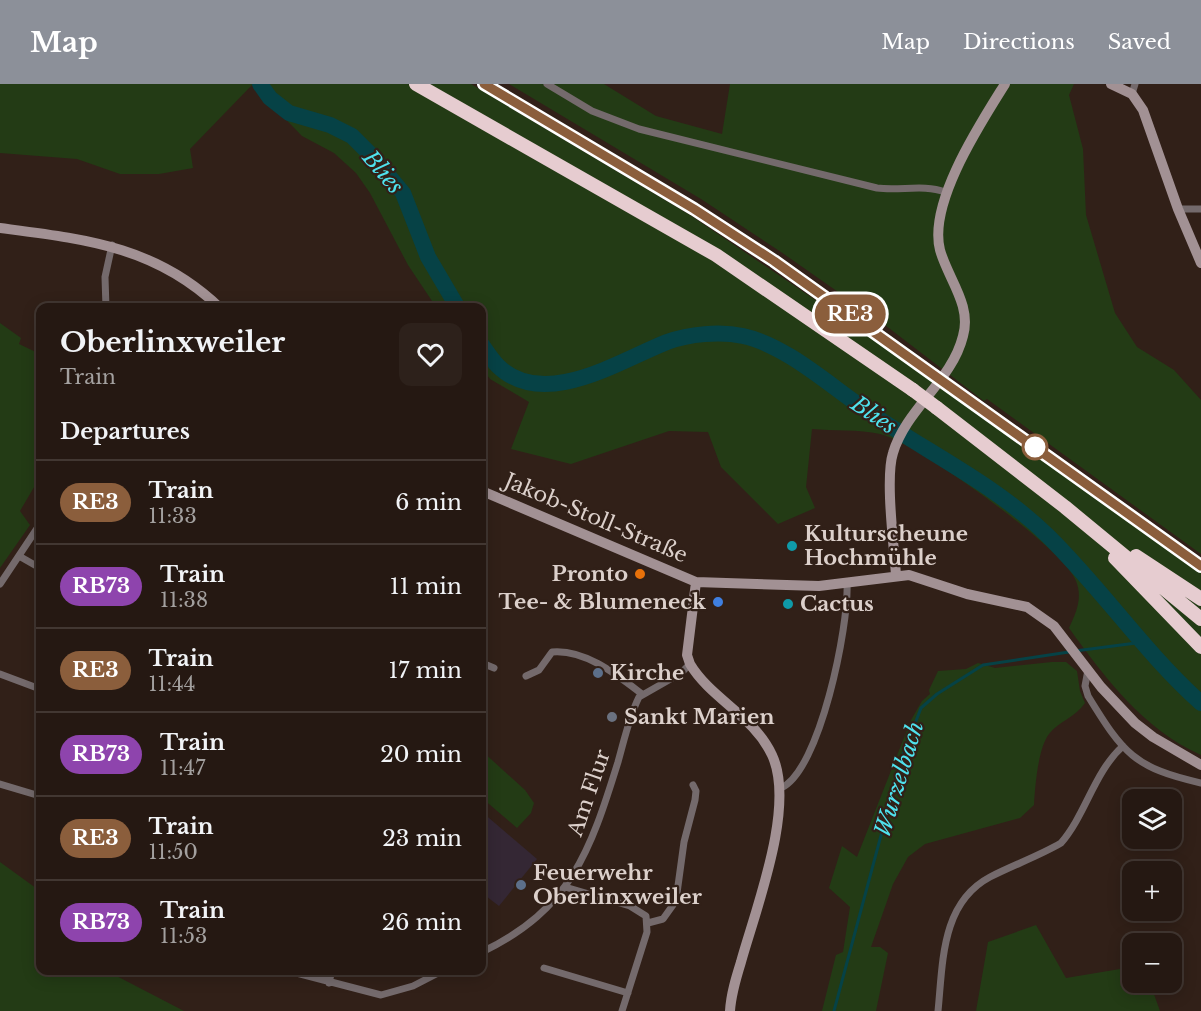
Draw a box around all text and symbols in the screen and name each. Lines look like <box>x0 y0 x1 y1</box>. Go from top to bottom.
text: Map <box>30 25 98 60</box>
text: Map <box>881 29 930 55</box>
text: Directions <box>963 29 1075 55</box>
text: Saved <box>1108 29 1171 55</box>
water label: Blies <box>356 144 409 199</box>
line badge: RE3 <box>816 294 884 334</box>
text: RE3 <box>827 301 873 327</box>
button: heart <box>399 323 462 386</box>
text: Oberlinxweiler <box>60 325 285 360</box>
text: Train <box>60 365 116 389</box>
water label: Blies <box>845 390 902 440</box>
text: Departures <box>60 418 190 445</box>
unlabelled marker <box>1022 434 1048 460</box>
street label: Jakob-Stoll-Straße <box>498 466 692 568</box>
text: Train <box>149 477 214 504</box>
text: RE3 <box>72 489 119 515</box>
text: 6 min <box>395 489 462 516</box>
text: 11:33 <box>149 504 197 528</box>
place label: Kulturscheune Hochmühle <box>804 521 968 571</box>
marker: Kulturscheune Hochmühle <box>785 539 799 553</box>
text: Train <box>160 561 225 588</box>
place label: Pronto <box>552 561 628 587</box>
marker: Pronto <box>633 567 647 581</box>
text: RB73 <box>72 573 130 599</box>
text: 11 min <box>390 573 462 600</box>
text: 11:38 <box>160 588 208 612</box>
place label: Tee- & Blumeneck <box>498 589 707 615</box>
place label: Cactus <box>800 591 874 617</box>
marker: Tee- & Blumeneck <box>711 595 725 609</box>
marker: Cactus <box>781 597 795 611</box>
text: Train <box>149 645 214 672</box>
text: RE3 <box>72 657 119 683</box>
text: 17 min <box>389 657 462 684</box>
place label: Kirche <box>610 660 684 686</box>
marker: Kirche <box>591 666 605 680</box>
text: 11:44 <box>149 672 196 696</box>
place label: Sankt Marien <box>624 704 775 730</box>
marker: Sankt Marien <box>605 710 619 724</box>
water label: Wurzelbach <box>869 718 929 840</box>
text: Train <box>160 729 225 756</box>
text: RB73 <box>72 741 130 767</box>
text: 20 min <box>380 741 462 768</box>
street label: Am Flur <box>562 746 616 841</box>
text: 11:47 <box>160 756 205 780</box>
map controls <box>1122 789 1182 993</box>
button: layers <box>1122 789 1182 849</box>
text: Train <box>149 813 214 840</box>
text: RE3 <box>72 825 119 851</box>
text: 23 min <box>382 825 462 852</box>
text: 11:50 <box>149 840 198 864</box>
place label: Feuerwehr Oberlinxweiler <box>533 860 703 910</box>
button: + <box>1122 861 1182 921</box>
marker: Feuerwehr Oberlinxweiler <box>514 878 528 892</box>
text: Train <box>160 897 225 924</box>
text: RB73 <box>72 909 130 935</box>
text: 26 min <box>382 909 462 936</box>
text: 11:53 <box>160 924 207 948</box>
button: − <box>1122 933 1182 993</box>

